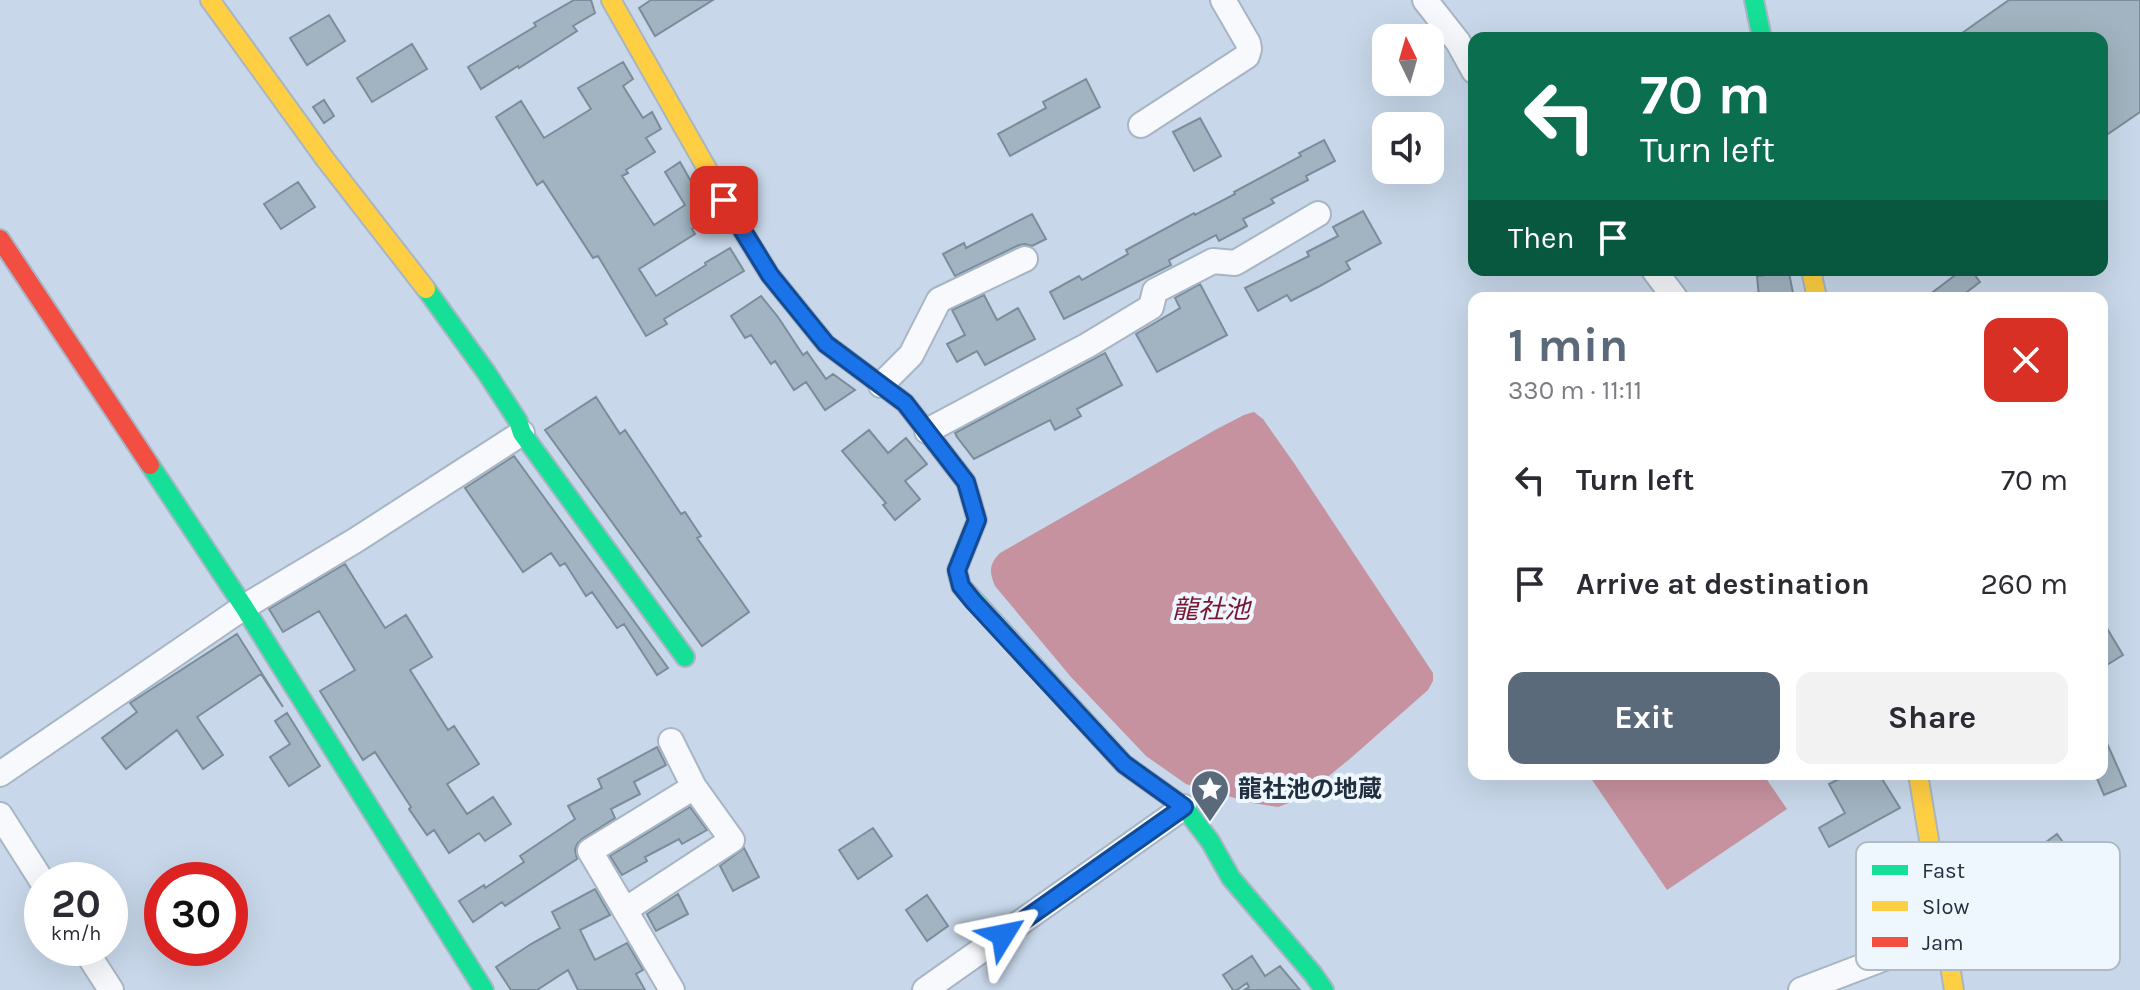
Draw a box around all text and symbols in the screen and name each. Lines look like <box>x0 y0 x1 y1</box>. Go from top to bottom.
north arrow <box>1372 24 1444 96</box>
map controls <box>1372 24 1444 184</box>
text: 70 m <box>1640 62 1771 127</box>
icon: left <box>1508 64 1612 168</box>
button: sound <box>1372 112 1444 184</box>
text: Turn left <box>1640 129 1775 171</box>
pin <box>690 166 758 234</box>
icon: arrive <box>702 178 746 222</box>
icon: arrive <box>1591 216 1635 260</box>
text: Then <box>1508 220 1575 256</box>
text: 1 min <box>1508 317 1628 373</box>
button: close <box>1984 318 2068 402</box>
text: 330 m · 11:11 <box>1508 375 1642 406</box>
icon: left <box>1508 458 1552 502</box>
text: Turn left <box>1576 462 1694 498</box>
text: 70 m <box>2001 462 2068 498</box>
icon: arrive <box>1508 562 1552 606</box>
text: Arrive at destination <box>1576 566 1870 602</box>
text: 260 m <box>1980 566 2068 602</box>
water label: 龍社池 <box>1172 594 1253 625</box>
button: Exit <box>1508 672 1780 764</box>
button: Share <box>1796 672 2068 764</box>
place icon: 龍社池の地蔵 <box>1189 768 1231 823</box>
place label: 龍社池の地蔵 <box>1238 775 1382 803</box>
legend <box>1856 842 2120 970</box>
text: Fast <box>1922 858 1965 884</box>
speed limit sign: 30 <box>144 862 248 966</box>
text: 20 <box>51 880 101 927</box>
position arrow <box>961 893 1045 977</box>
text: Slow <box>1922 894 1969 920</box>
text: km/h <box>51 922 101 945</box>
text: Jam <box>1922 930 1964 956</box>

